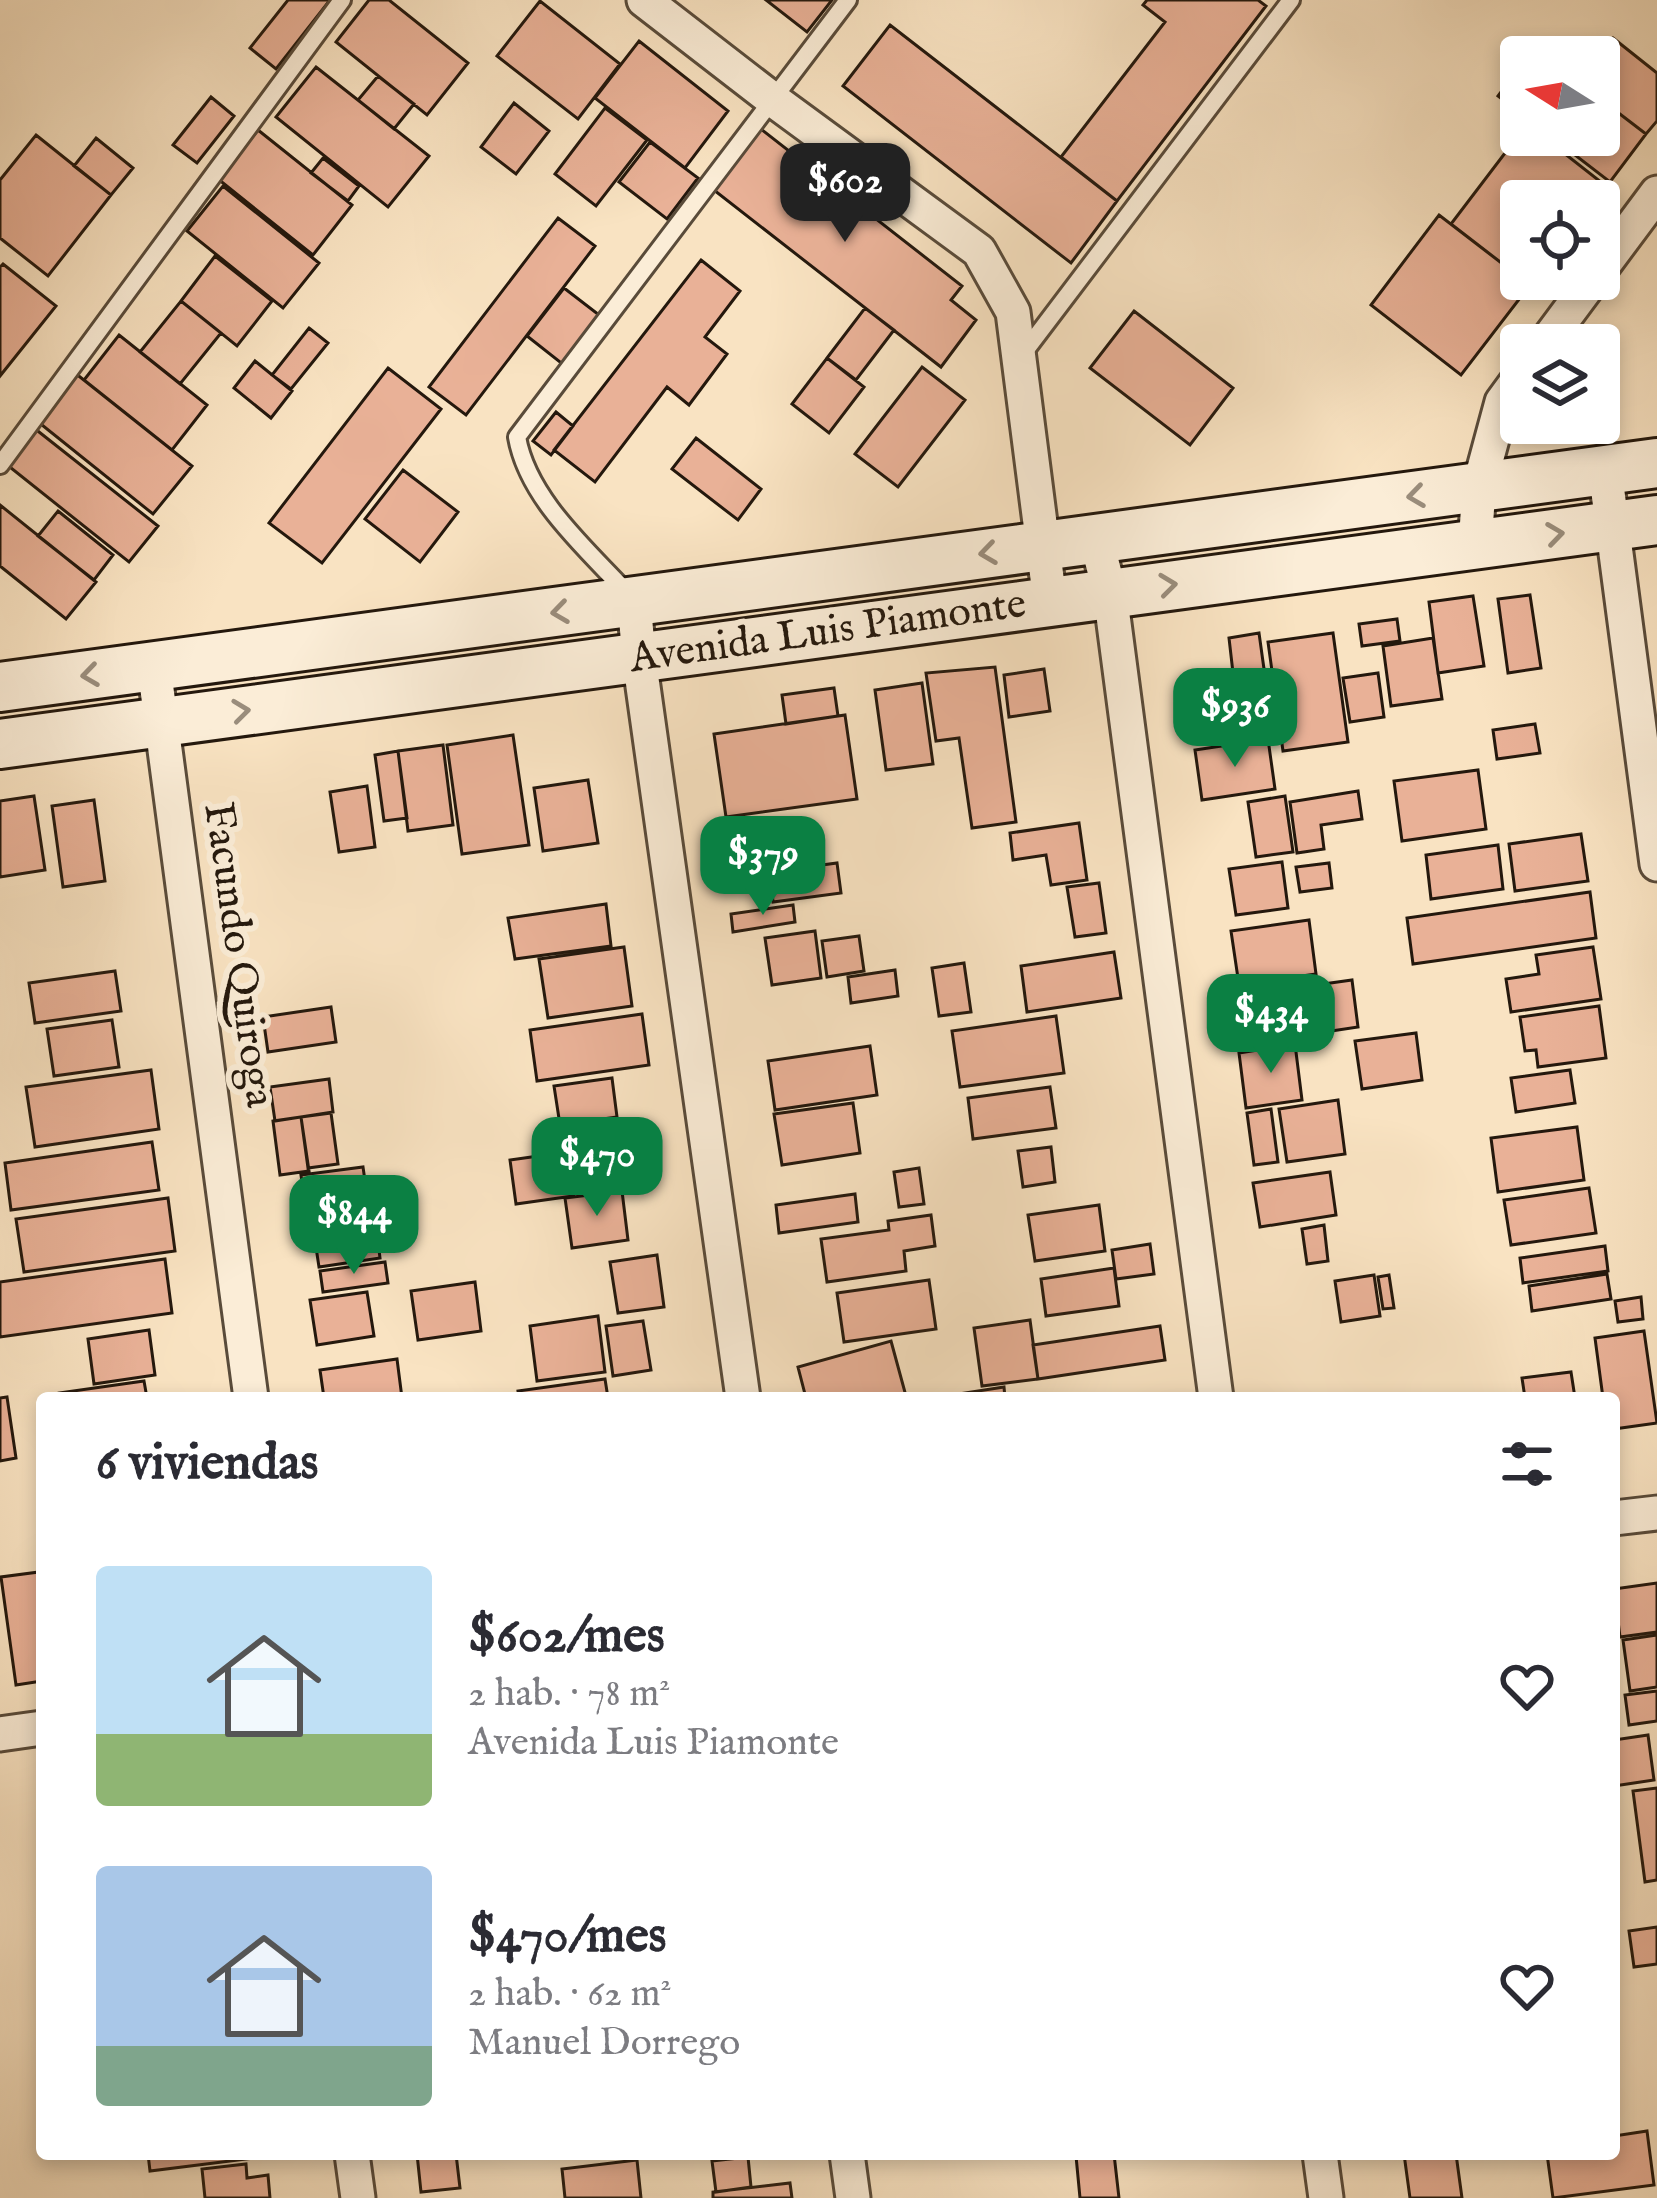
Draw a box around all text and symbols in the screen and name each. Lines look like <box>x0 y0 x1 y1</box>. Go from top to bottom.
north arrow <box>1500 36 1620 156</box>
map controls <box>1500 36 1620 444</box>
pin: $602 <box>774 143 916 245</box>
text: $602 <box>807 157 883 206</box>
button: locate <box>1500 180 1620 300</box>
button: layers <box>1500 324 1620 444</box>
one-way arrow <box>1406 482 1426 508</box>
one-way arrow <box>1545 522 1565 548</box>
one-way arrow <box>978 540 998 566</box>
one-way arrow <box>1158 573 1178 599</box>
street label: Avenida Luis Piamonte <box>625 578 1030 686</box>
one-way arrow <box>550 598 570 624</box>
one-way arrow <box>80 661 100 687</box>
pin: $936 <box>1164 668 1306 770</box>
text: $936 <box>1200 682 1270 731</box>
one-way arrow <box>231 698 250 724</box>
street label: Facundo Quiroga <box>190 799 286 1112</box>
pin: $379 <box>692 816 834 918</box>
text: $379 <box>727 830 799 879</box>
pin: $434 <box>1200 974 1342 1076</box>
text: $434 <box>1234 988 1308 1037</box>
pin: $470 <box>526 1117 668 1219</box>
text: $470 <box>559 1131 635 1180</box>
pin: $844 <box>283 1175 425 1277</box>
text: $844 <box>316 1189 392 1238</box>
icon: filters <box>1494 1431 1560 1497</box>
text: 6 viviendas <box>96 1432 318 1497</box>
text: $602/mes <box>468 1605 665 1670</box>
icon: home <box>192 1614 336 1758</box>
icon: heart <box>1494 1653 1560 1719</box>
text: 2 hab. · 78 m² <box>468 1670 670 1719</box>
text: Avenida Luis Piamonte <box>468 1719 839 1768</box>
text: $470/mes <box>468 1905 667 1970</box>
icon: home <box>192 1914 336 2058</box>
icon: heart <box>1494 1953 1560 2019</box>
text: 2 hab. · 62 m² <box>468 1970 672 2019</box>
text: Manuel Dorrego <box>468 2019 740 2068</box>

